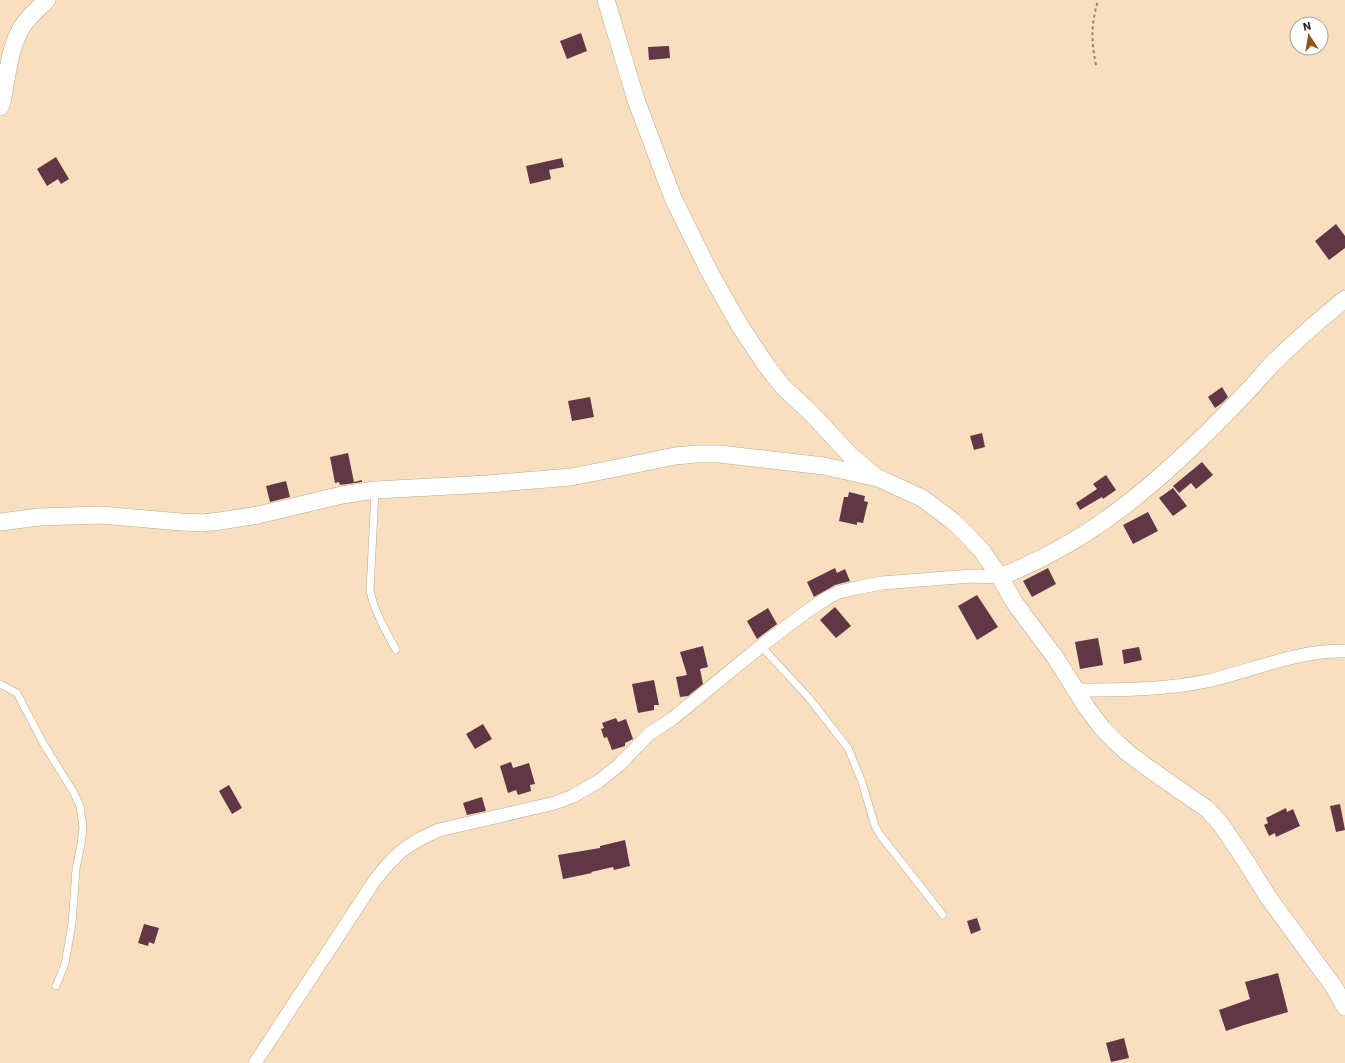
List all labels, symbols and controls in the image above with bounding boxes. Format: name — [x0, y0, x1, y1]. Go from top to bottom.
north arrow — [1289, 16, 1329, 56]
text: N — [1302, 19, 1312, 34]

